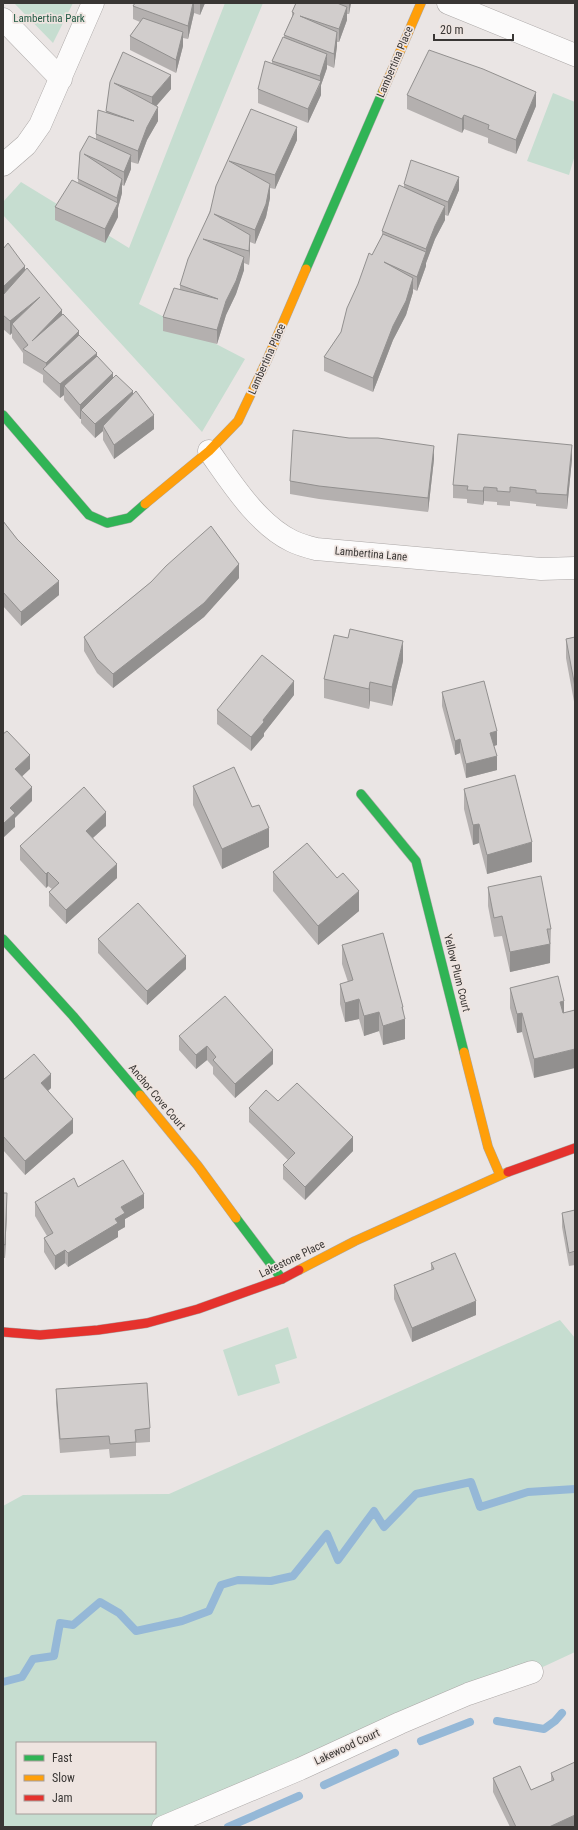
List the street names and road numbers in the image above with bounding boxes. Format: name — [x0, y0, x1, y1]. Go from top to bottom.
street label: Lambertina Place — [374, 24, 416, 100]
street label: Lambertina Place — [246, 322, 288, 396]
street label: Lambertina Lane — [334, 544, 408, 564]
street label: Yellow Plum Court — [441, 933, 473, 1013]
street label: Anchor Cove Court — [126, 1062, 188, 1132]
street label: Lakestone Place — [257, 1238, 327, 1280]
street label: Lakewood Court — [312, 1726, 382, 1768]

